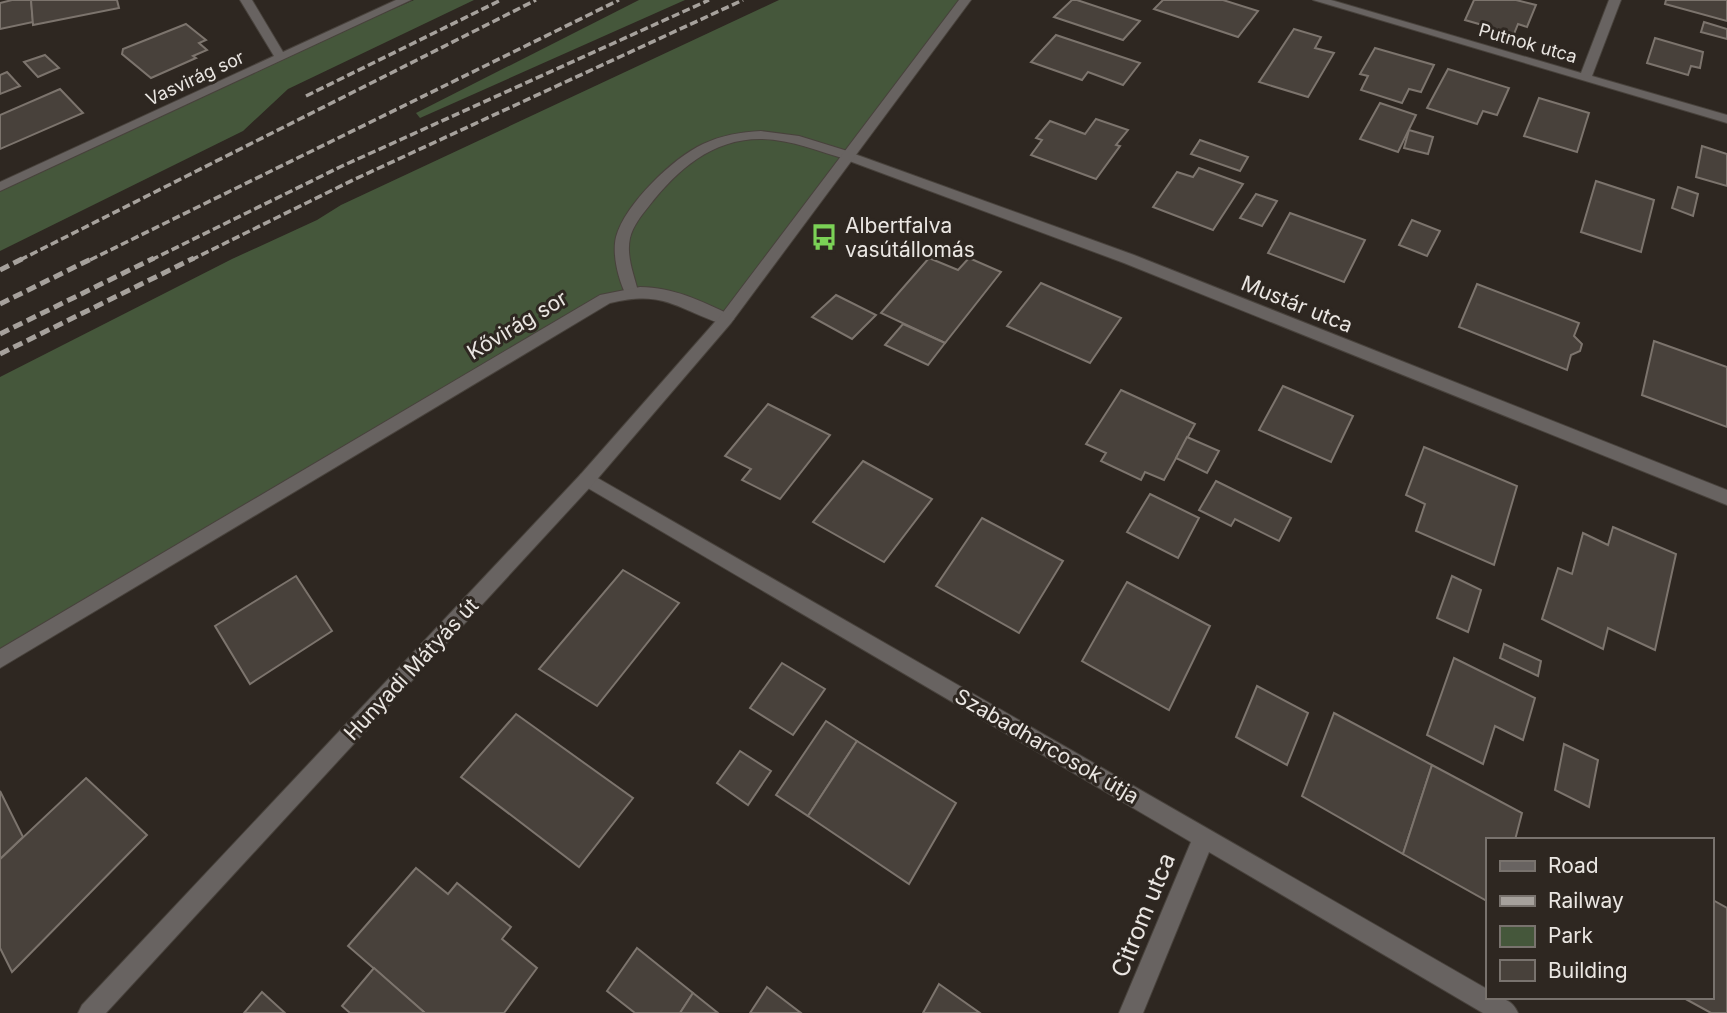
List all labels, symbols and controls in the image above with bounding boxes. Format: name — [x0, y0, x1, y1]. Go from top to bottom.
street label: Putnok utca — [1476, 19, 1580, 67]
street label: Vasvirág sor — [143, 46, 248, 110]
place label: Albertfalva vasútállomás — [845, 213, 975, 262]
bus stop icon: Albertfalva vasútállomás — [809, 222, 839, 252]
street label: Mustár utca — [1238, 270, 1356, 338]
street label: Kővirág sor — [462, 285, 572, 365]
street label: Hunyadi Mátyás út — [339, 593, 483, 745]
street label: Szabadharcosok útja — [951, 683, 1143, 809]
legend — [1486, 838, 1713, 999]
street label: Citrom utca — [1105, 849, 1181, 981]
text: Road — [1548, 853, 1599, 878]
text: Railway — [1548, 888, 1624, 913]
text: Park — [1548, 923, 1593, 948]
text: Building — [1548, 958, 1628, 983]

